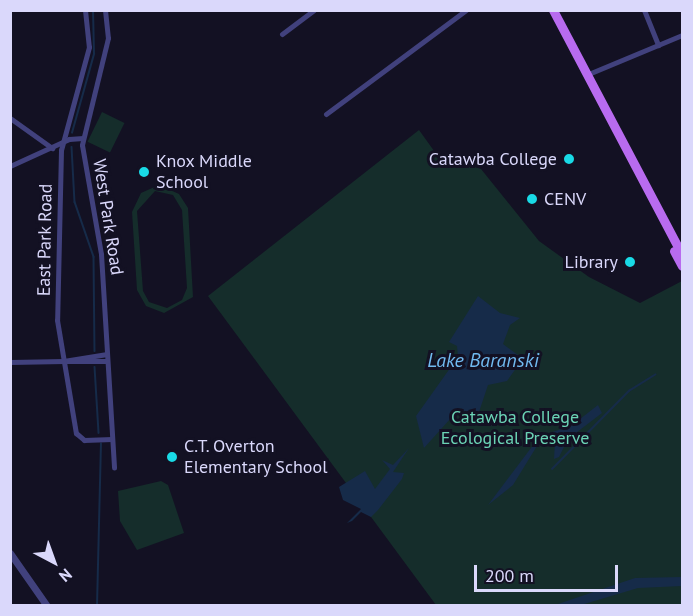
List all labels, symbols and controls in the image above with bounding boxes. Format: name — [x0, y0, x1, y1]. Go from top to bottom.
place label: Catawba College — [429, 148, 557, 170]
place label: Knox Middle School — [156, 151, 252, 194]
marker: Catawba College — [562, 152, 576, 166]
street label: West Park Road — [88, 157, 128, 277]
marker: Knox Middle School — [137, 165, 151, 179]
street label: East Park Road — [33, 183, 57, 297]
place label: CENV — [544, 188, 586, 210]
marker: CENV — [525, 192, 539, 206]
place label: Library — [565, 251, 618, 273]
marker: Library — [623, 255, 637, 269]
water label: Lake Baranski — [427, 348, 539, 372]
park label: Catawba College Ecological Preserve — [441, 407, 589, 450]
place label: C.T. Overton Elementary School — [184, 436, 328, 478]
marker: C.T. Overton Elementary School — [165, 450, 179, 464]
north arrow — [24, 532, 84, 592]
scale bar — [477, 553, 621, 591]
text: 200 m — [485, 564, 534, 587]
text: N — [55, 565, 76, 587]

